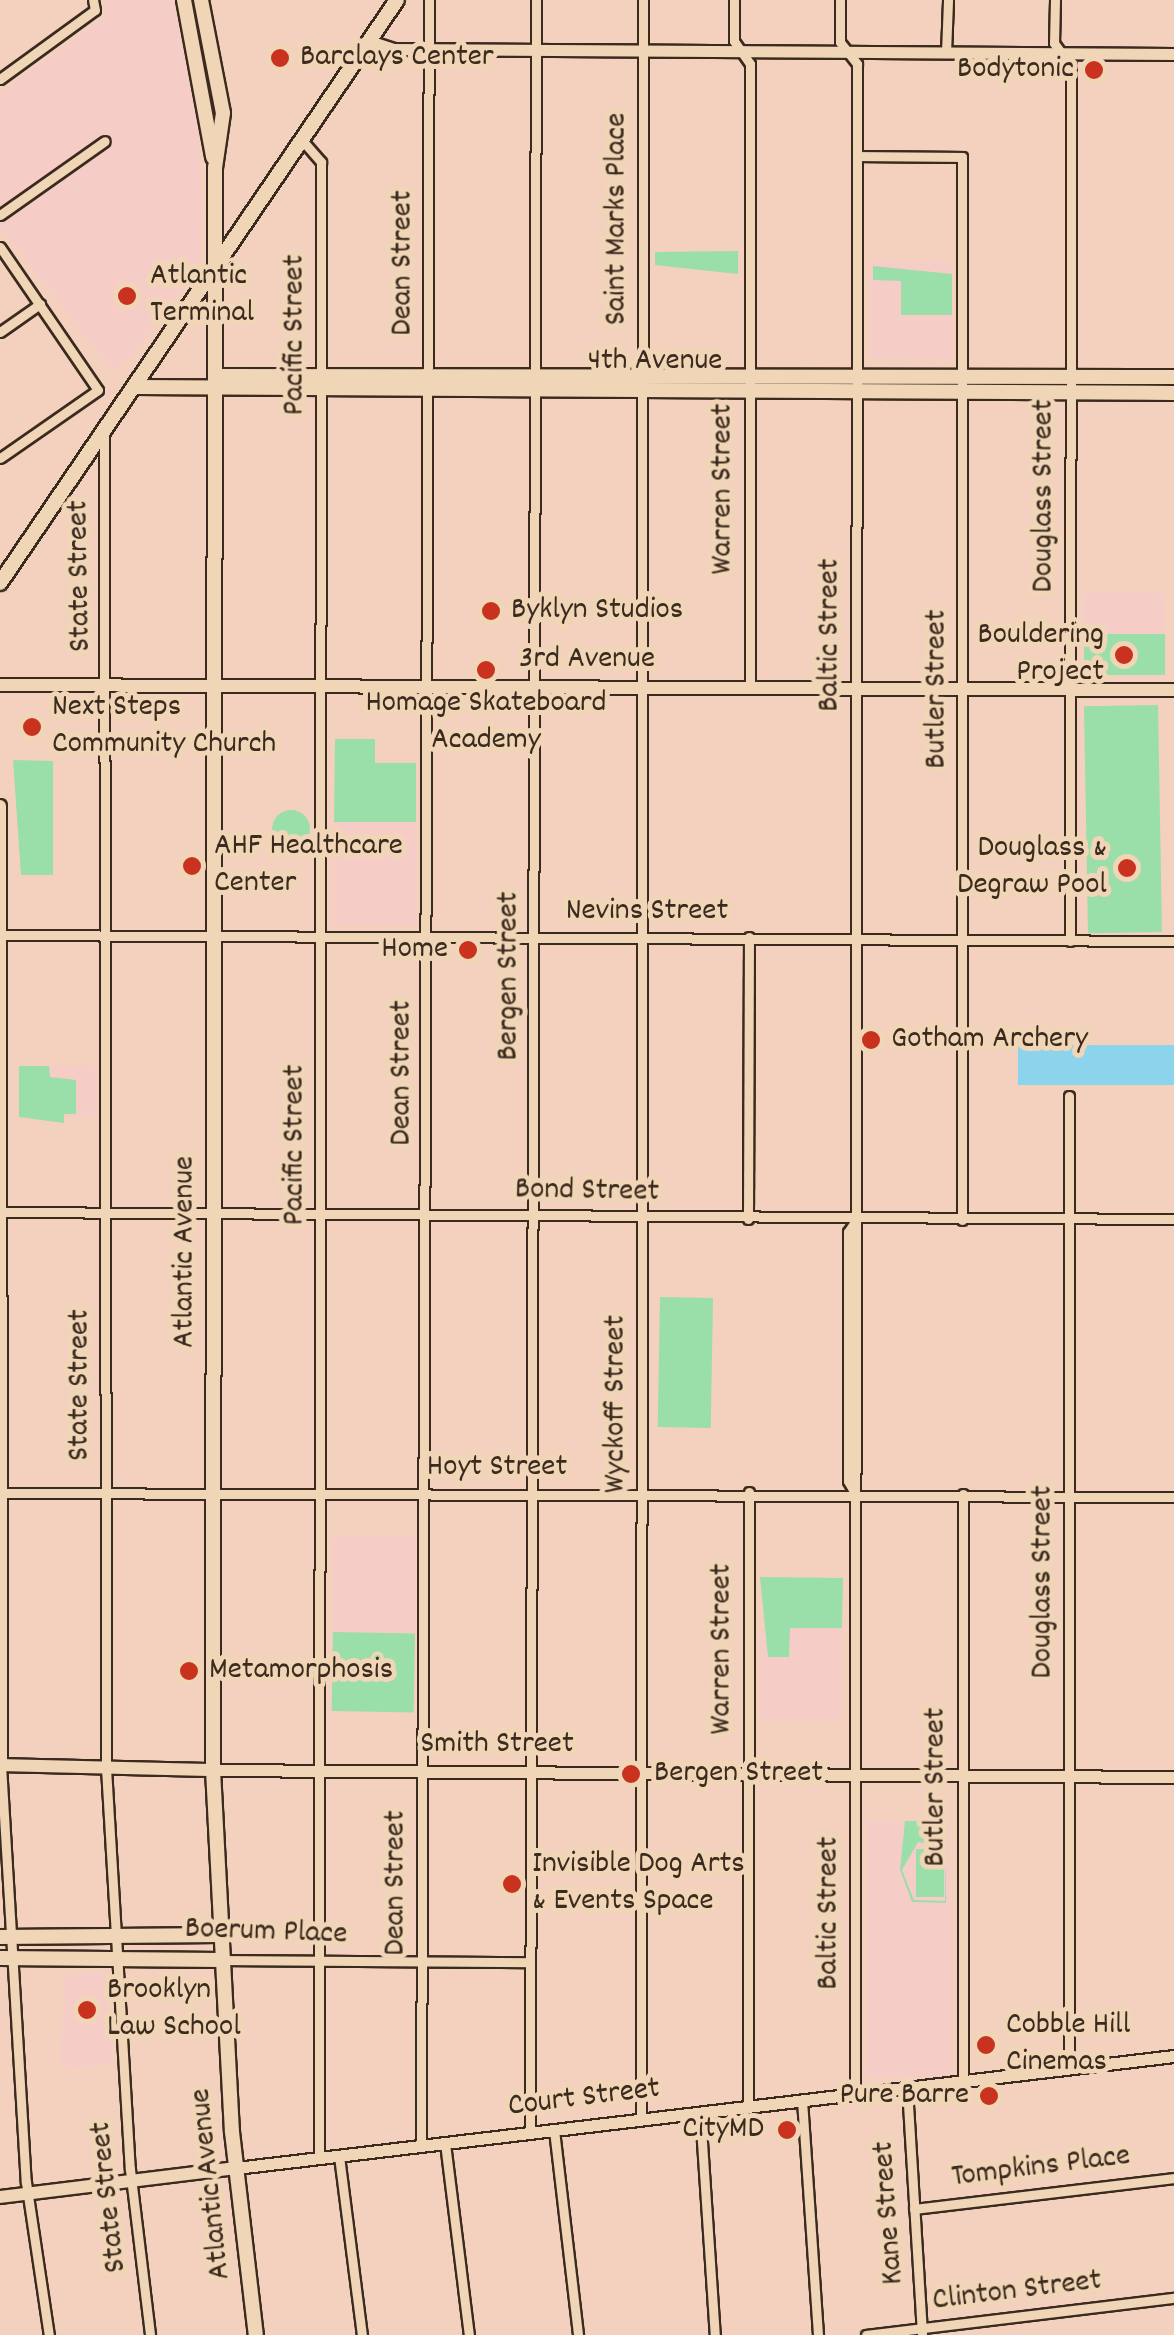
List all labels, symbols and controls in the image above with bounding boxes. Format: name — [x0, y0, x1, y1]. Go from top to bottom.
place label: Barclays Center — [300, 39, 494, 77]
marker: Barclays Center — [269, 47, 291, 69]
place label: Bodytonic — [957, 51, 1074, 89]
marker: Bodytonic — [1083, 59, 1105, 81]
street label: Saint Marks Place — [599, 113, 637, 325]
street label: Dean Street — [385, 190, 423, 336]
street label: Pacific Street — [277, 255, 315, 415]
place label: Atlantic Terminal — [150, 259, 254, 334]
marker: Atlantic Terminal — [114, 283, 140, 309]
street label: 4th Avenue — [588, 343, 722, 381]
street label: Douglass Street — [1026, 399, 1064, 593]
street label: Warren Street — [705, 403, 743, 575]
street label: State Street — [60, 500, 102, 652]
street label: Baltic Street — [812, 558, 850, 712]
place label: Byklyn Studios — [511, 592, 683, 630]
marker: Byklyn Studios — [480, 600, 502, 622]
street label: Butler Street — [919, 609, 957, 769]
place label: Bouldering Project — [978, 618, 1104, 693]
street label: 3rd Avenue — [519, 641, 655, 679]
marker: Bouldering Project — [1113, 644, 1135, 666]
marker: Homage Skateboard Academy — [475, 659, 497, 681]
place label: Homage Skateboard Academy — [365, 686, 607, 761]
place label: Next Steps Community Church — [52, 690, 276, 765]
marker: Next Steps Community Church — [21, 716, 43, 738]
place label: AHF Healthcare Center — [214, 829, 403, 904]
place label: Douglass & Degraw Pool — [957, 831, 1107, 906]
marker: AHF Healthcare Center — [179, 853, 205, 879]
marker: Douglass & Degraw Pool — [1116, 857, 1138, 879]
street label: Bergen Street — [491, 891, 529, 1061]
street label: Nevins Street — [566, 893, 728, 931]
place label: Home — [381, 931, 448, 969]
marker: Home — [457, 939, 479, 961]
street label: Dean Street — [384, 1000, 422, 1146]
place label: Gotham Archery — [891, 1021, 1088, 1059]
marker: Gotham Archery — [860, 1029, 882, 1051]
street label: Pacific Street — [277, 1065, 315, 1225]
street label: Atlantic Avenue — [167, 1156, 205, 1348]
street label: Bond Street — [515, 1172, 659, 1212]
street label: State Street — [62, 1309, 100, 1461]
street label: Wyckoff Street — [598, 1315, 636, 1493]
street label: Hoyt Street — [427, 1449, 567, 1487]
street label: Douglass Street — [1025, 1485, 1063, 1679]
street label: Warren Street — [704, 1563, 742, 1735]
place label: Metamorphosis — [209, 1652, 393, 1690]
marker: Metamorphosis — [178, 1660, 200, 1682]
street label: Butler Street — [918, 1707, 956, 1867]
street label: Smith Street — [420, 1726, 574, 1764]
place label: Bergen Street — [654, 1755, 823, 1793]
marker: Bergen Street — [618, 1761, 644, 1787]
street label: Dean Street — [378, 1810, 416, 1956]
street label: Baltic Street — [811, 1836, 849, 1990]
place label: Invisible Dog Arts & Events Space — [532, 1847, 745, 1922]
marker: Invisible Dog Arts & Events Space — [501, 1873, 523, 1895]
street label: Boerum Place — [184, 1911, 348, 1955]
place label: Brooklyn Law School — [107, 1973, 241, 2048]
marker: Brooklyn Law School — [76, 1999, 98, 2021]
place label: Cobble Hill Cinemas — [1006, 2008, 1130, 2083]
marker: Cobble Hill Cinemas — [975, 2034, 997, 2056]
street label: Court Street — [506, 2071, 662, 2127]
place label: Pure Barre — [839, 2077, 969, 2115]
marker: Pure Barre — [978, 2085, 1000, 2107]
street label: Atlantic Avenue — [183, 2086, 241, 2282]
place label: CityMD — [682, 2111, 764, 2149]
marker: CityMD — [774, 2117, 800, 2143]
street label: State Street — [83, 2119, 137, 2275]
street label: Tompkins Place — [950, 2138, 1132, 2198]
street label: Kane Street — [866, 2140, 914, 2286]
street label: Clinton Street — [930, 2263, 1104, 2321]

